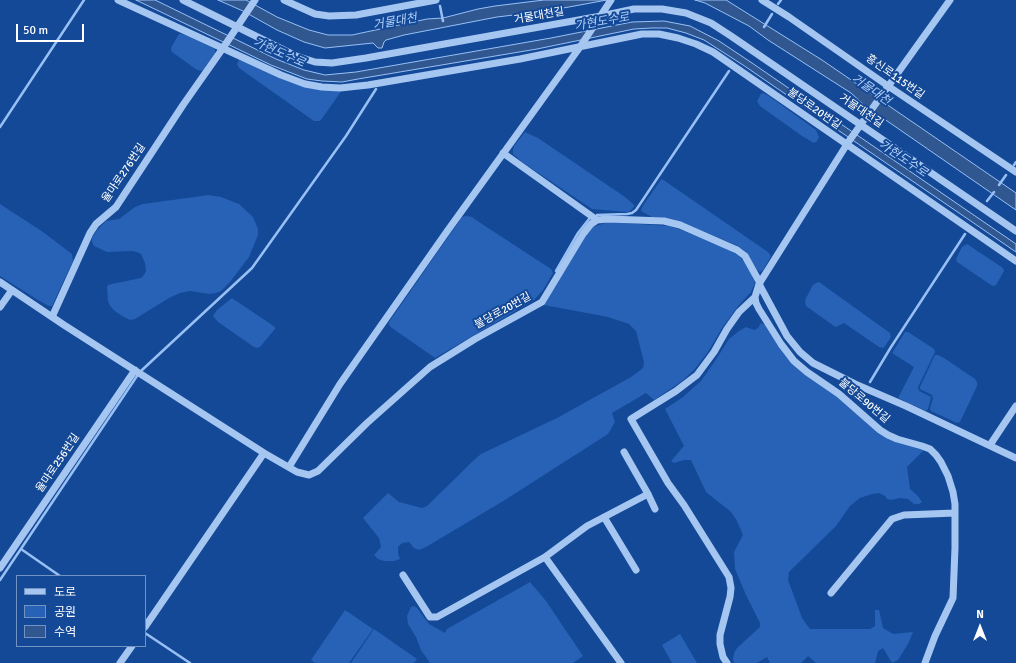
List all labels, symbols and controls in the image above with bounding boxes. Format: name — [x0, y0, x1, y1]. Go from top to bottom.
street label: 거물대천길 — [513, 5, 565, 27]
water label: 가현도수로 — [574, 10, 630, 34]
water label: 거물대천 — [372, 11, 418, 33]
scale bar — [18, 16, 86, 42]
text: 50 m — [23, 23, 48, 38]
water label: 가현도수로 — [251, 35, 307, 71]
street label: 흥신로115번길 — [863, 52, 927, 102]
water label: 거물대천 — [849, 71, 893, 109]
street label: 불당로20번길 — [785, 86, 843, 132]
street label: 거물대천길 — [836, 91, 886, 131]
water label: 가현도수로 — [876, 138, 930, 180]
street label: 율마로276번길 — [99, 141, 149, 205]
street label: 불당로20번길 — [472, 290, 534, 332]
street label: 불당로90번길 — [836, 376, 892, 426]
street label: 율마로256번길 — [33, 431, 83, 495]
legend — [16, 575, 146, 647]
text: 도로 — [54, 585, 76, 600]
text: 공원 — [54, 605, 76, 620]
north arrow — [960, 607, 1000, 647]
text: N — [976, 608, 984, 621]
text: 수역 — [54, 625, 76, 640]

